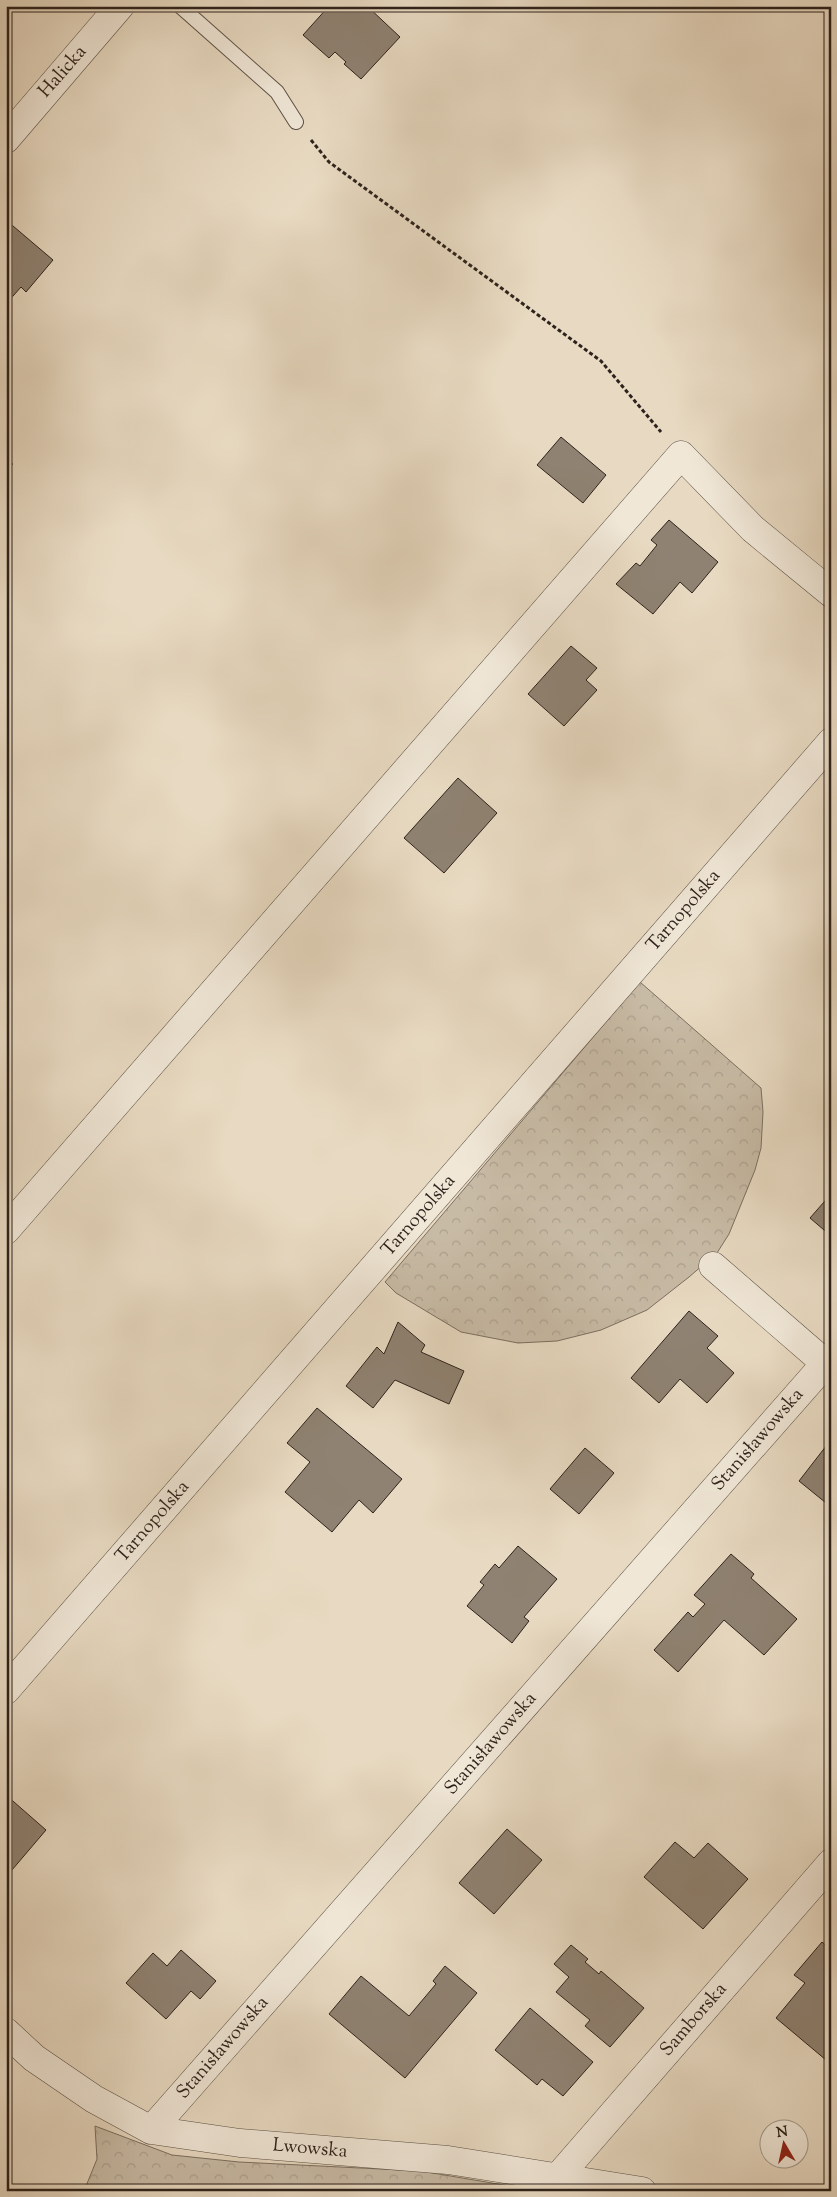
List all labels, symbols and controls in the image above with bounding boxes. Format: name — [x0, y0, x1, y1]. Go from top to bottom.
street label: Halicka — [32, 40, 94, 104]
street label: Tarnopolska — [641, 864, 728, 958]
street label: Tarnopolska — [376, 1169, 463, 1263]
street label: Stanisławowska — [706, 1382, 811, 1497]
street label: Tarnopolska — [110, 1475, 197, 1569]
street label: Stanisławowska — [439, 1686, 544, 1801]
street label: Samborska — [654, 1977, 734, 2063]
street label: Stanisławowska — [171, 1990, 276, 2105]
north arrow — [760, 2120, 810, 2170]
text: N — [775, 2122, 789, 2144]
street label: Lwowska — [271, 2132, 349, 2166]

